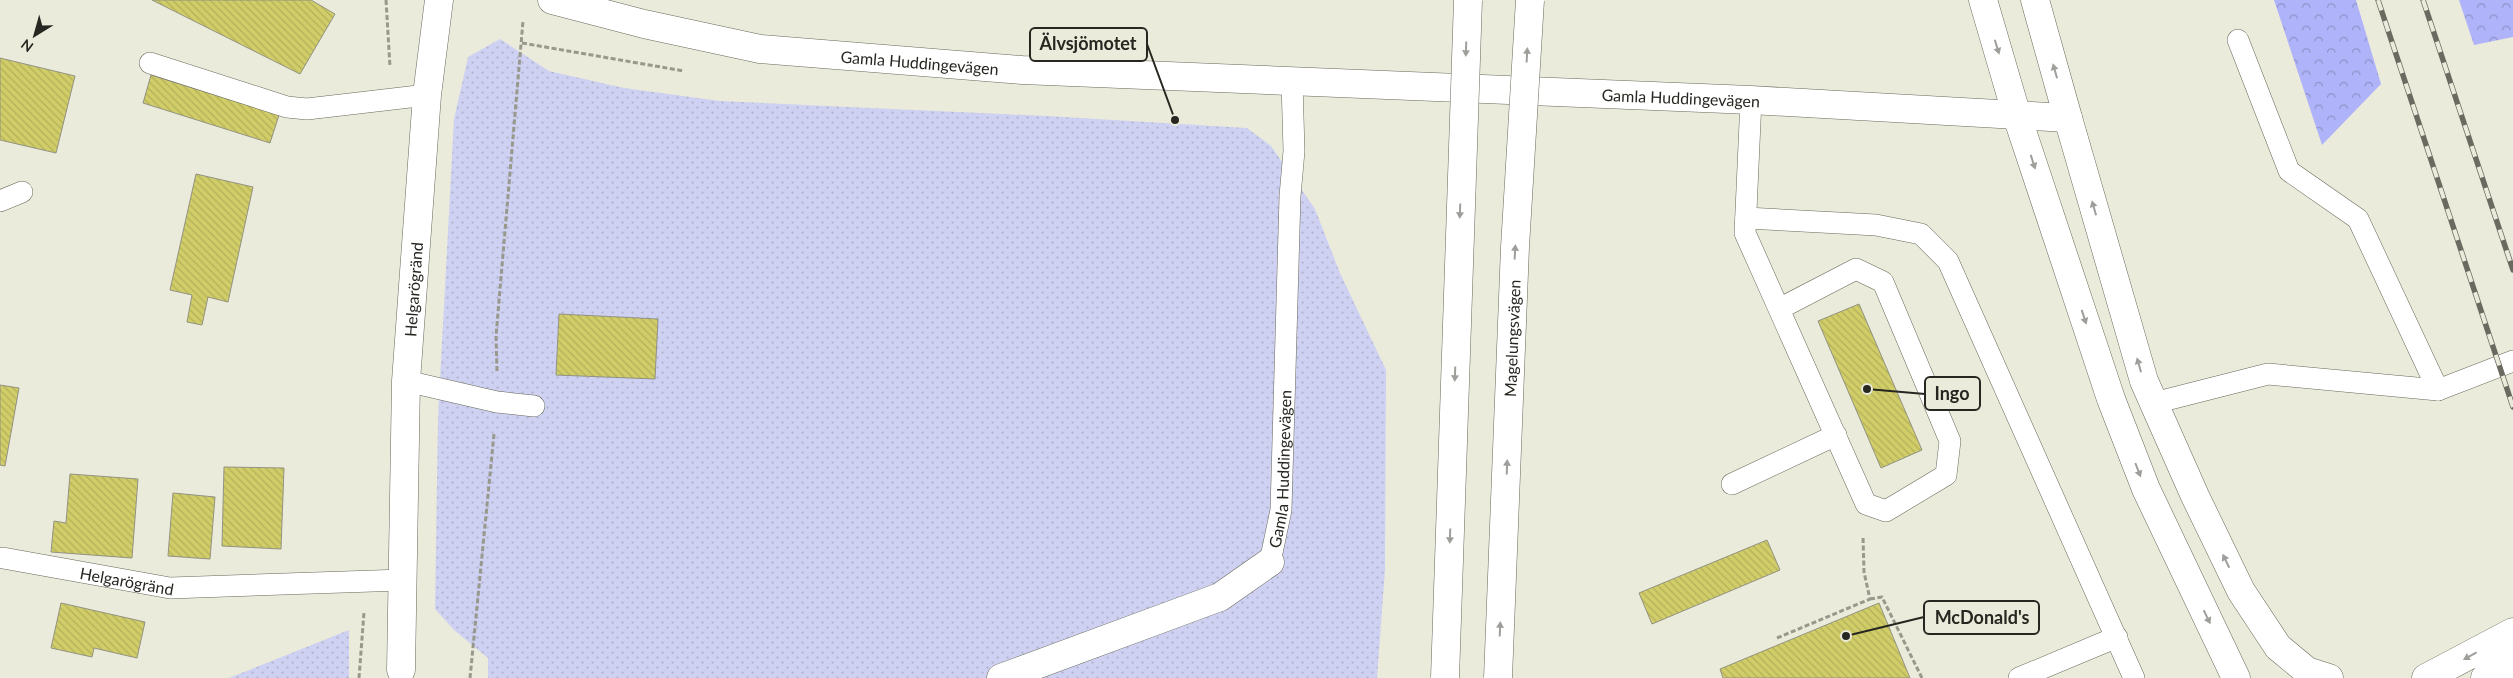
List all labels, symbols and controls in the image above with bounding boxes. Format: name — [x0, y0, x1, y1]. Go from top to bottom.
north arrow — [10, 10, 60, 60]
callout: Älvsjömotet — [1030, 28, 1147, 61]
text: Älvsjömotet — [1038, 32, 1137, 54]
text: N — [17, 36, 36, 56]
one-way arrow — [1993, 39, 2001, 54]
one-way arrow — [1462, 41, 1470, 57]
street label: Gamla Huddingevägen — [840, 46, 999, 78]
one-way arrow — [1523, 47, 1531, 63]
one-way arrow — [2051, 63, 2059, 78]
street label: Gamla Huddingevägen — [1601, 84, 1761, 110]
one-way arrow — [2029, 155, 2037, 170]
one-way arrow — [2090, 201, 2098, 216]
one-way arrow — [1456, 203, 1464, 219]
street label: Helgarögränd — [400, 241, 426, 337]
one-way arrow — [1512, 244, 1520, 260]
street label: Magelungsvägen — [1500, 279, 1523, 397]
one-way arrow — [2080, 309, 2088, 324]
one-way arrow — [2135, 357, 2143, 372]
one-way arrow — [1450, 366, 1458, 382]
callout: Ingo — [1925, 377, 1980, 410]
text: Ingo — [1934, 382, 1970, 404]
street label: Gamla Huddingevägen — [1264, 390, 1294, 550]
one-way arrow — [1503, 459, 1511, 475]
one-way arrow — [2135, 462, 2142, 477]
one-way arrow — [1445, 528, 1453, 544]
one-way arrow — [2222, 554, 2230, 568]
street label: Helgarögränd — [79, 563, 175, 598]
callout: McDonald's — [1924, 601, 2039, 634]
text: McDonald's — [1935, 606, 2029, 628]
one-way arrow — [2203, 610, 2211, 624]
one-way arrow — [1496, 621, 1504, 637]
one-way arrow — [2464, 651, 2477, 660]

